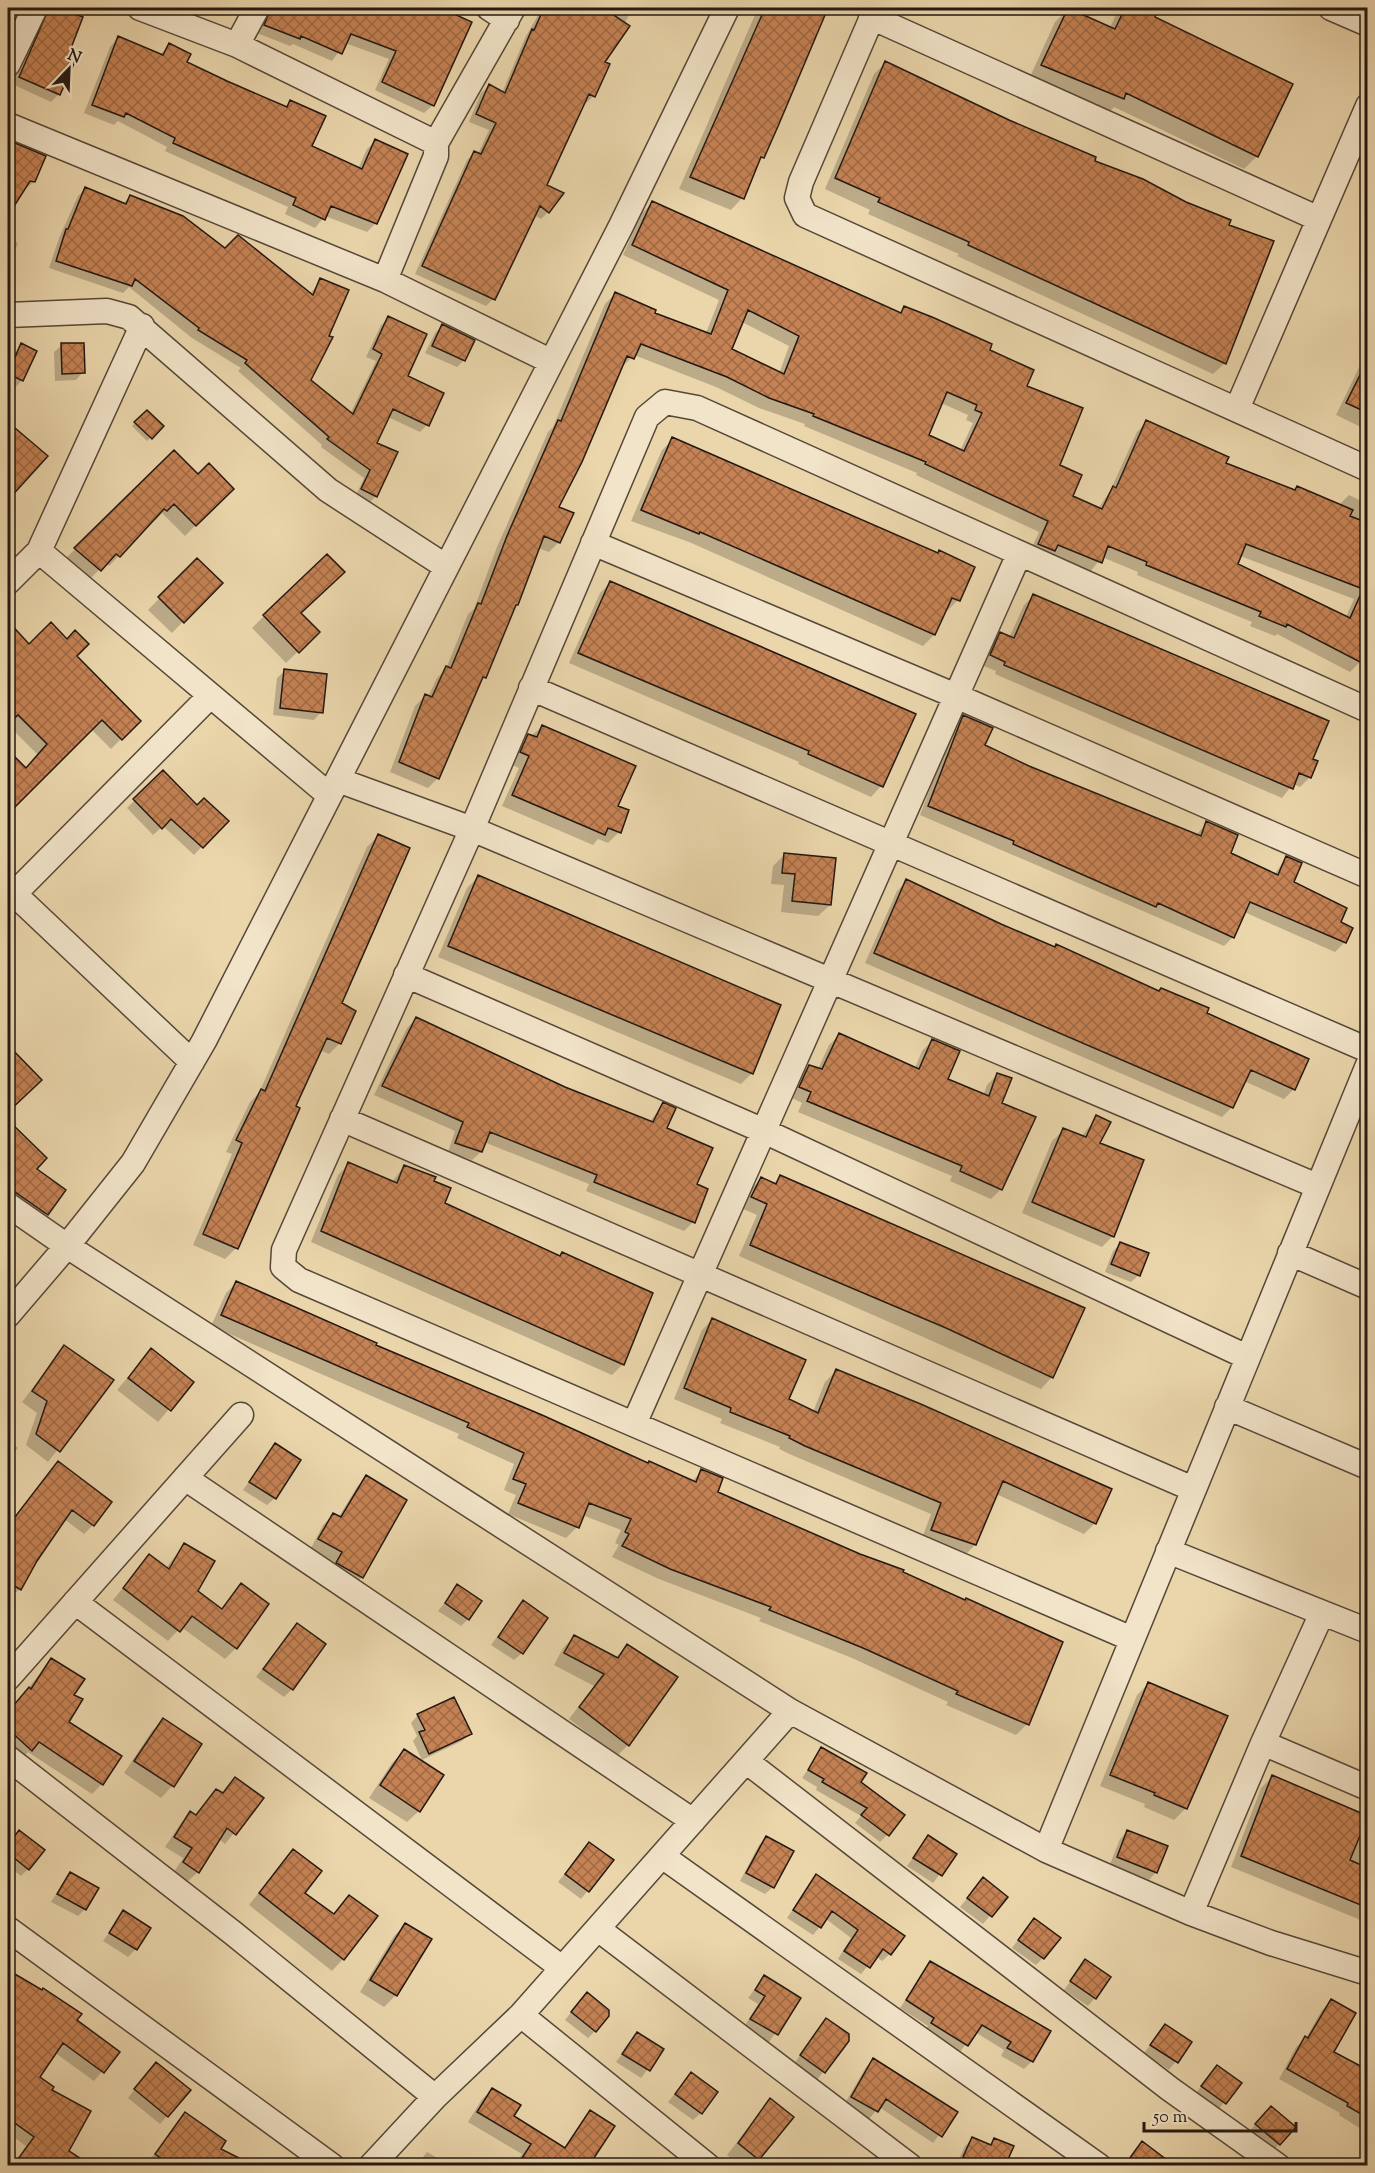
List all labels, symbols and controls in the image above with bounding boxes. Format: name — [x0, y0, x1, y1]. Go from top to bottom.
north arrow — [39, 39, 99, 99]
text: N — [64, 44, 84, 71]
scale bar — [1144, 2095, 1296, 2133]
text: 50 m — [1152, 2105, 1188, 2131]

